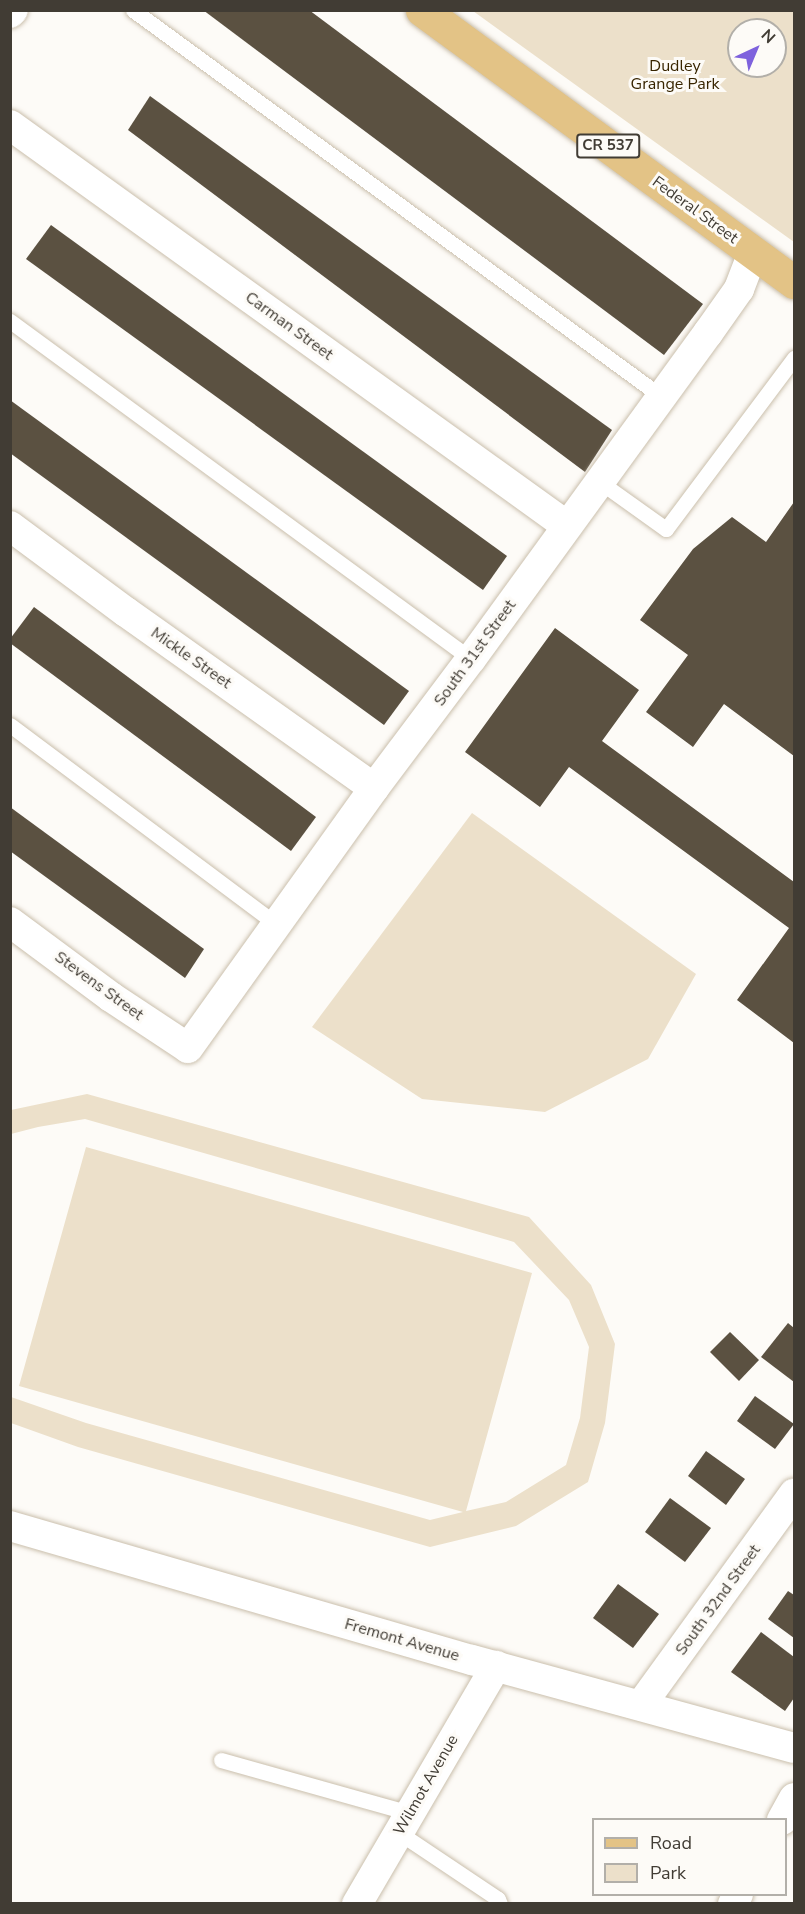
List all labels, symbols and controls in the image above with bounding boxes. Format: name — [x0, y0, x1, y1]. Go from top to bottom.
north arrow — [727, 18, 787, 78]
text: N — [756, 24, 780, 49]
park label: Dudley Grange Park — [631, 56, 719, 94]
road number: CR 537 — [575, 134, 641, 158]
street label: Federal Street — [648, 172, 742, 248]
street label: Carman Street — [241, 288, 337, 364]
street label: South 31st Street — [430, 596, 520, 710]
street label: Mickle Street — [147, 623, 235, 693]
street label: Stevens Street — [51, 947, 147, 1025]
street label: South 32nd Street — [671, 1541, 765, 1659]
street label: Fremont Avenue — [342, 1614, 462, 1666]
street label: Wilmot Avenue — [390, 1731, 462, 1839]
legend — [592, 1818, 787, 1896]
text: Road — [650, 1831, 692, 1855]
text: Park — [650, 1861, 686, 1885]

